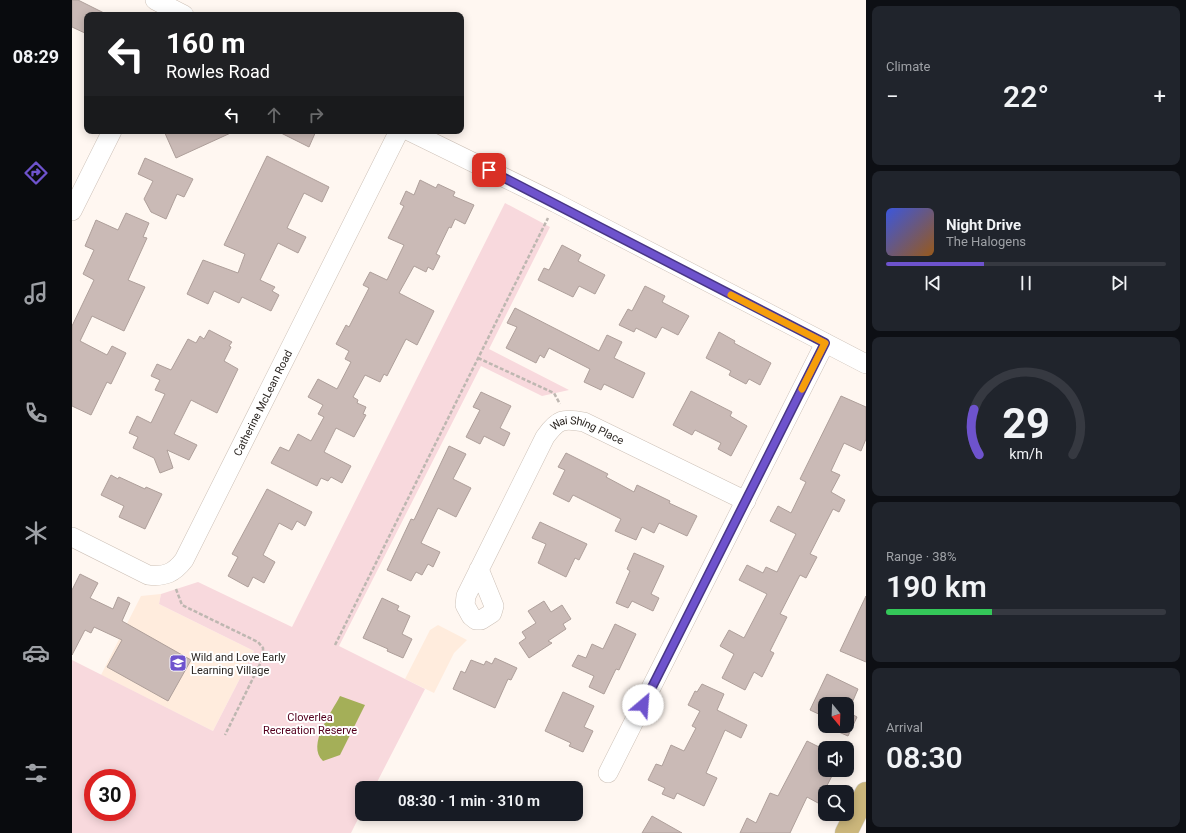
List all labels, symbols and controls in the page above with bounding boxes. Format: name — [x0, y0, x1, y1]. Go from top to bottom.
text: 160 m — [166, 27, 245, 60]
icon: left — [100, 28, 152, 80]
text: 08:29 — [13, 46, 59, 67]
text: Climate — [886, 59, 930, 74]
text: Rowles Road — [166, 61, 270, 82]
text: 22° — [1003, 79, 1049, 114]
text: − — [886, 84, 899, 109]
text: + — [1154, 84, 1166, 109]
icon: left — [221, 104, 243, 126]
icon: ahead — [263, 104, 285, 126]
icon: right — [305, 104, 327, 126]
pin — [472, 153, 506, 187]
icon: directions — [22, 159, 50, 187]
icon: arrive — [478, 159, 500, 181]
text: Night Drive — [946, 216, 1021, 234]
text: The Halogens — [946, 234, 1026, 249]
icon: previous — [922, 272, 944, 294]
icon: pause — [1015, 272, 1037, 294]
icon: next — [1108, 272, 1130, 294]
icon: music — [22, 279, 50, 307]
street label: Catherine McLean Road — [231, 348, 295, 458]
text: 29 — [1002, 398, 1050, 447]
icon: phone — [22, 399, 50, 427]
street label: Wai Shing Place — [548, 414, 626, 447]
text: km/h — [1009, 445, 1043, 461]
icon: climate — [22, 519, 50, 547]
text: Range · 38% — [886, 549, 956, 564]
text: 190 km — [886, 569, 987, 604]
icon: car — [22, 639, 50, 667]
place label: Wild and Love Early Learning Village — [191, 651, 287, 677]
school or university icon: Wild and Love Early Learning Village — [168, 653, 188, 673]
position arrow — [622, 684, 664, 726]
north arrow — [818, 697, 854, 733]
map controls — [818, 697, 854, 821]
park label: Cloverlea Recreation Reserve — [263, 711, 357, 737]
text: Arrival — [886, 720, 923, 735]
text: 08:30 — [886, 740, 963, 775]
button: sound — [818, 741, 854, 777]
icon: filters — [22, 759, 50, 787]
speed limit sign: 30 — [84, 769, 136, 821]
button: search — [818, 785, 854, 821]
text: 08:30 · 1 min · 310 m — [398, 792, 540, 810]

